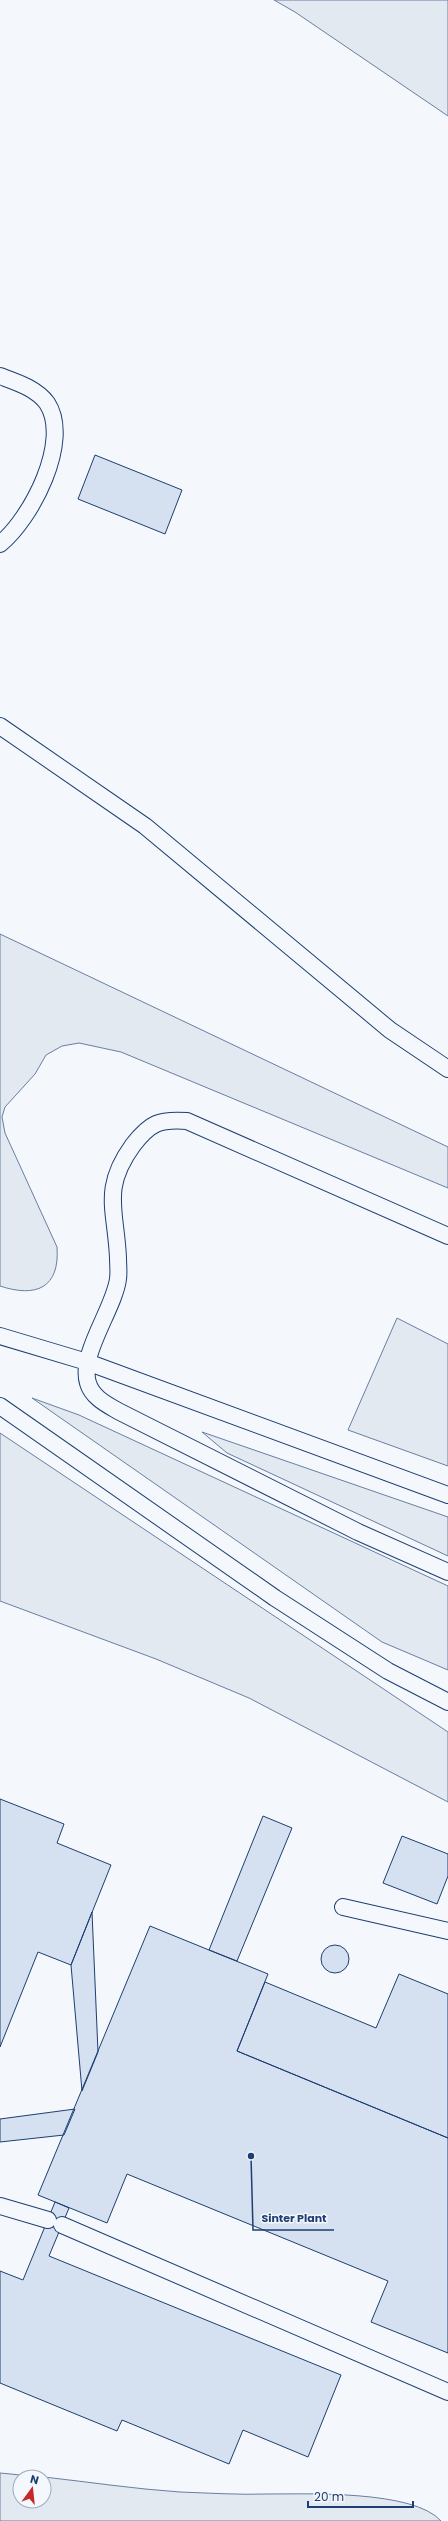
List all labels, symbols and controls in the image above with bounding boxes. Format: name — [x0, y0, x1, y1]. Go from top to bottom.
callout: Sinter Plant — [253, 2207, 334, 2230]
text: Sinter Plant — [261, 2210, 327, 2226]
north arrow — [12, 2469, 52, 2509]
text: N — [29, 2471, 41, 2488]
scale bar — [308, 2483, 413, 2509]
text: 20 m — [314, 2488, 344, 2505]

